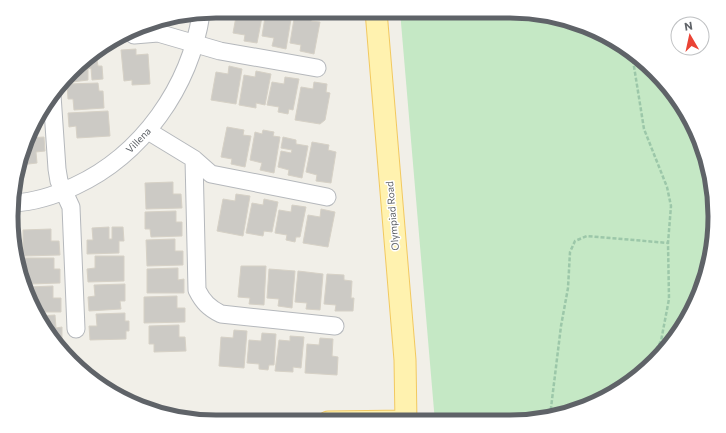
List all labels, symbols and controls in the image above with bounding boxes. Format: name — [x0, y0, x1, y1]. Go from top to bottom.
north arrow — [670, 16, 710, 56]
text: N — [683, 19, 693, 33]
street label: Villena — [123, 125, 153, 155]
street label: Olympiad Road — [383, 181, 401, 251]

